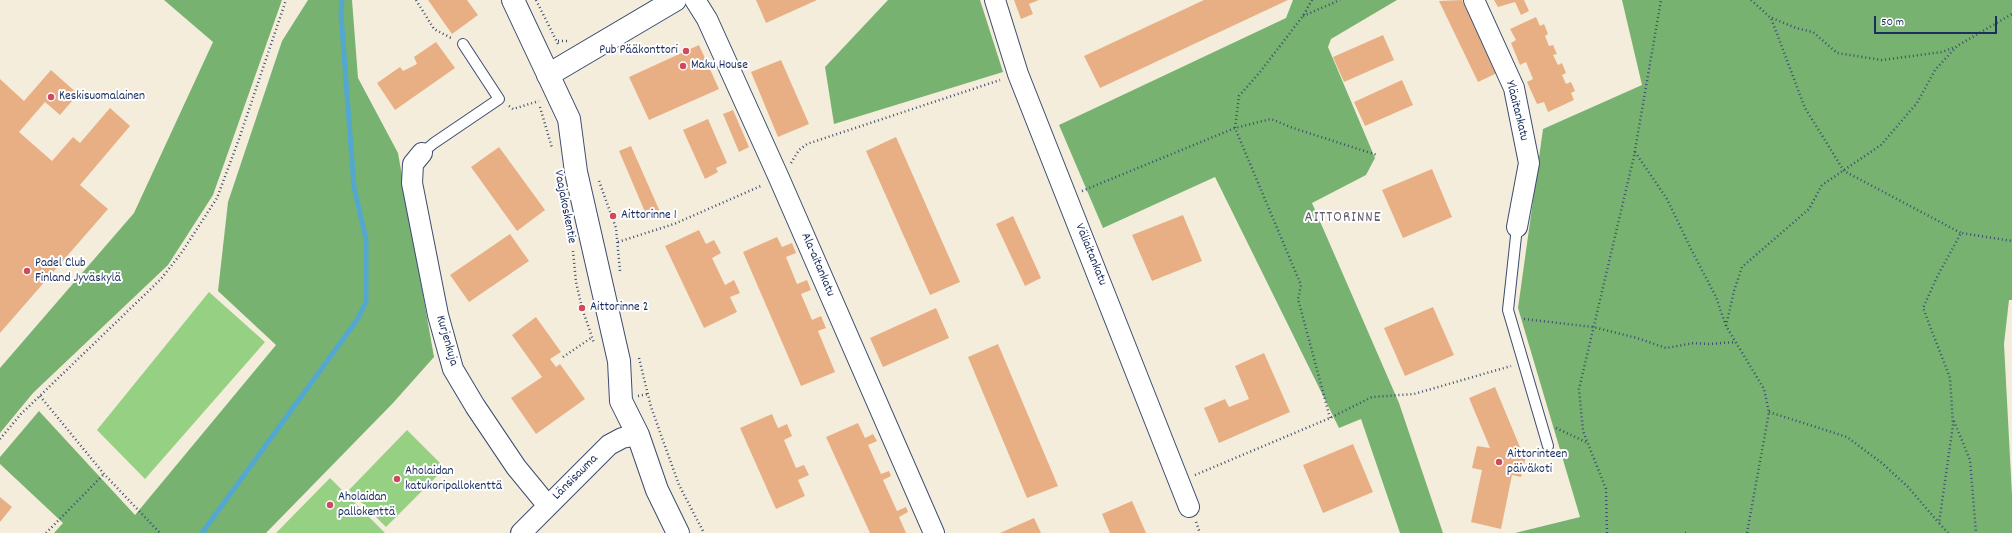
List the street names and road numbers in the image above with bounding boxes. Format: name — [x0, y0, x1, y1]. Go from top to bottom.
street label: Yläaitankatu — [1501, 79, 1531, 143]
street label: Vaajakoskentie — [549, 169, 579, 245]
street label: Väliaitankatu — [1071, 222, 1109, 288]
street label: Ala-aitankatu — [797, 231, 837, 299]
street label: Kurjenkuja — [431, 314, 461, 368]
street label: Länsisauma — [550, 452, 602, 504]

